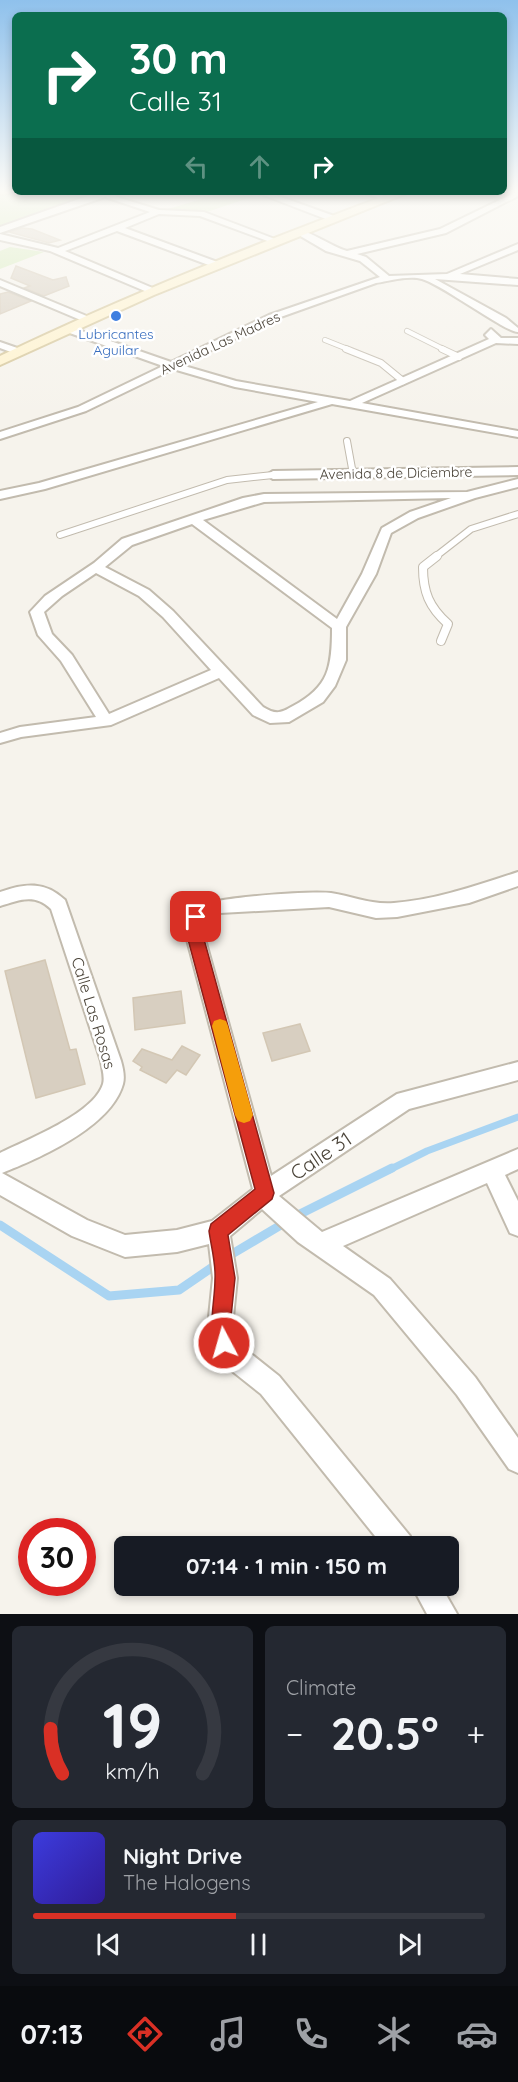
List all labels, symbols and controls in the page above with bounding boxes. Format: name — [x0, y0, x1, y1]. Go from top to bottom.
text: 30 m — [129, 32, 228, 85]
icon: right — [30, 36, 108, 114]
text: Calle 31 — [129, 84, 222, 118]
icon: left — [180, 150, 213, 183]
icon: ahead — [243, 150, 276, 183]
icon: right — [306, 150, 339, 183]
street label: Avenida Las Madres — [157, 307, 283, 379]
marker: Lubricantes Aguilar — [109, 309, 123, 323]
place label: Lubricantes Aguilar — [78, 325, 154, 359]
street label: Avenida 8 de Diciembre — [319, 463, 473, 483]
pin — [170, 891, 221, 942]
icon: arrive — [179, 900, 212, 933]
street label: Calle Las Rosas — [67, 955, 121, 1071]
street label: Calle 31 — [285, 1126, 356, 1185]
position arrow — [192, 1311, 256, 1375]
speed limit sign: 30 — [18, 1518, 96, 1596]
text: 07:14 · 1 min · 150 m — [186, 1552, 387, 1580]
text: Climate — [286, 1675, 356, 1700]
text: 19 — [103, 1686, 162, 1764]
text: 20.5° — [331, 1705, 439, 1761]
text: − — [286, 1713, 303, 1754]
text: + — [466, 1713, 485, 1754]
text: km/h — [105, 1758, 160, 1784]
text: Night Drive — [123, 1842, 242, 1870]
text: The Halogens — [123, 1870, 251, 1895]
icon: previous — [92, 1928, 125, 1961]
icon: pause — [242, 1928, 275, 1961]
icon: next — [393, 1928, 426, 1961]
icon: directions — [124, 2013, 166, 2055]
icon: music — [207, 2013, 249, 2055]
icon: phone — [290, 2013, 332, 2055]
icon: climate — [373, 2013, 415, 2055]
icon: car — [456, 2013, 498, 2055]
text: 07:13 — [20, 2017, 83, 2051]

